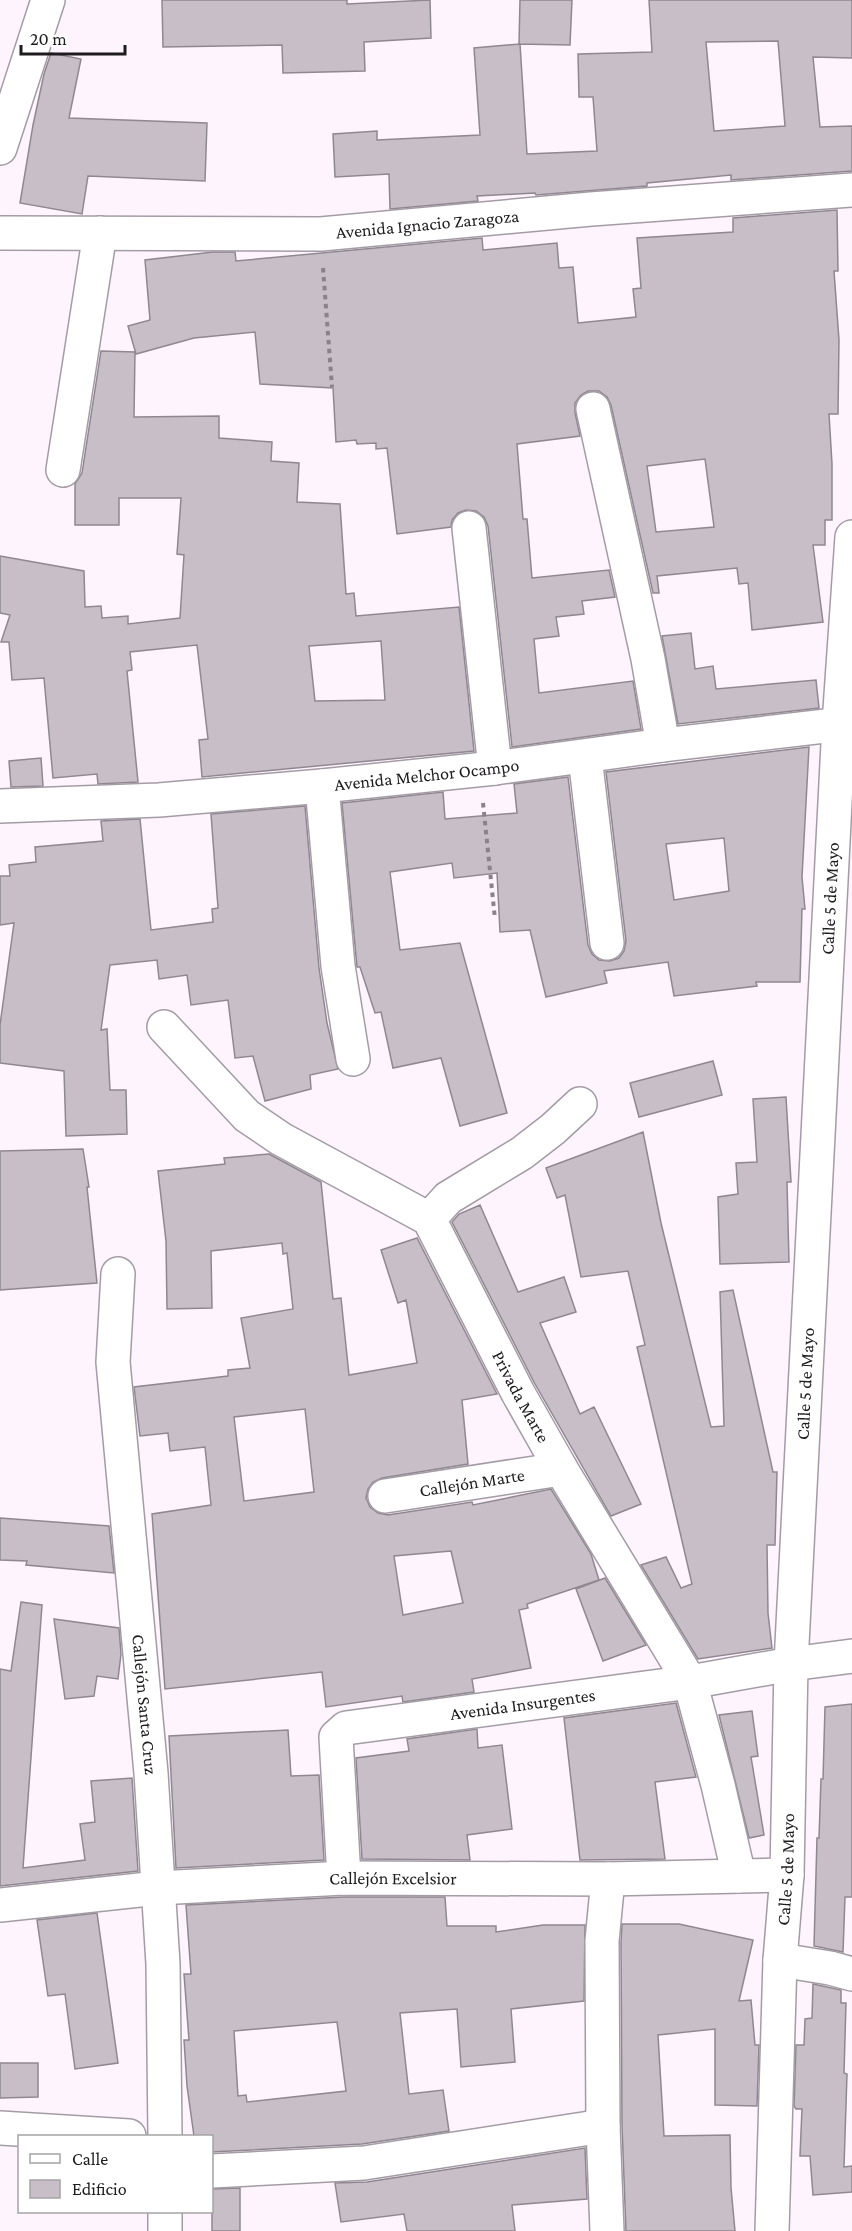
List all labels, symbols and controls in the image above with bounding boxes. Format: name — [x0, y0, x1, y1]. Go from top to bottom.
scale bar — [21, 18, 124, 56]
text: 20 m — [30, 29, 67, 49]
street label: Avenida Ignacio Zaragoza — [335, 206, 520, 243]
street label: Avenida Melchor Ocampo — [333, 755, 520, 795]
street label: Calle 5 de Mayo — [817, 842, 843, 955]
street label: Calle 5 de Mayo — [792, 1327, 818, 1441]
street label: Privada Marte — [488, 1347, 554, 1446]
street label: Callejón Marte — [418, 1465, 526, 1501]
street label: Callejón Santa Cruz — [128, 1633, 161, 1776]
street label: Avenida Insurgentes — [449, 1685, 597, 1724]
street label: Calle 5 de Mayo — [773, 1813, 798, 1926]
street label: Callejón Excelsior — [329, 1868, 457, 1889]
legend — [18, 2135, 213, 2213]
text: Calle — [72, 2149, 108, 2169]
text: Edificio — [72, 2179, 127, 2199]

